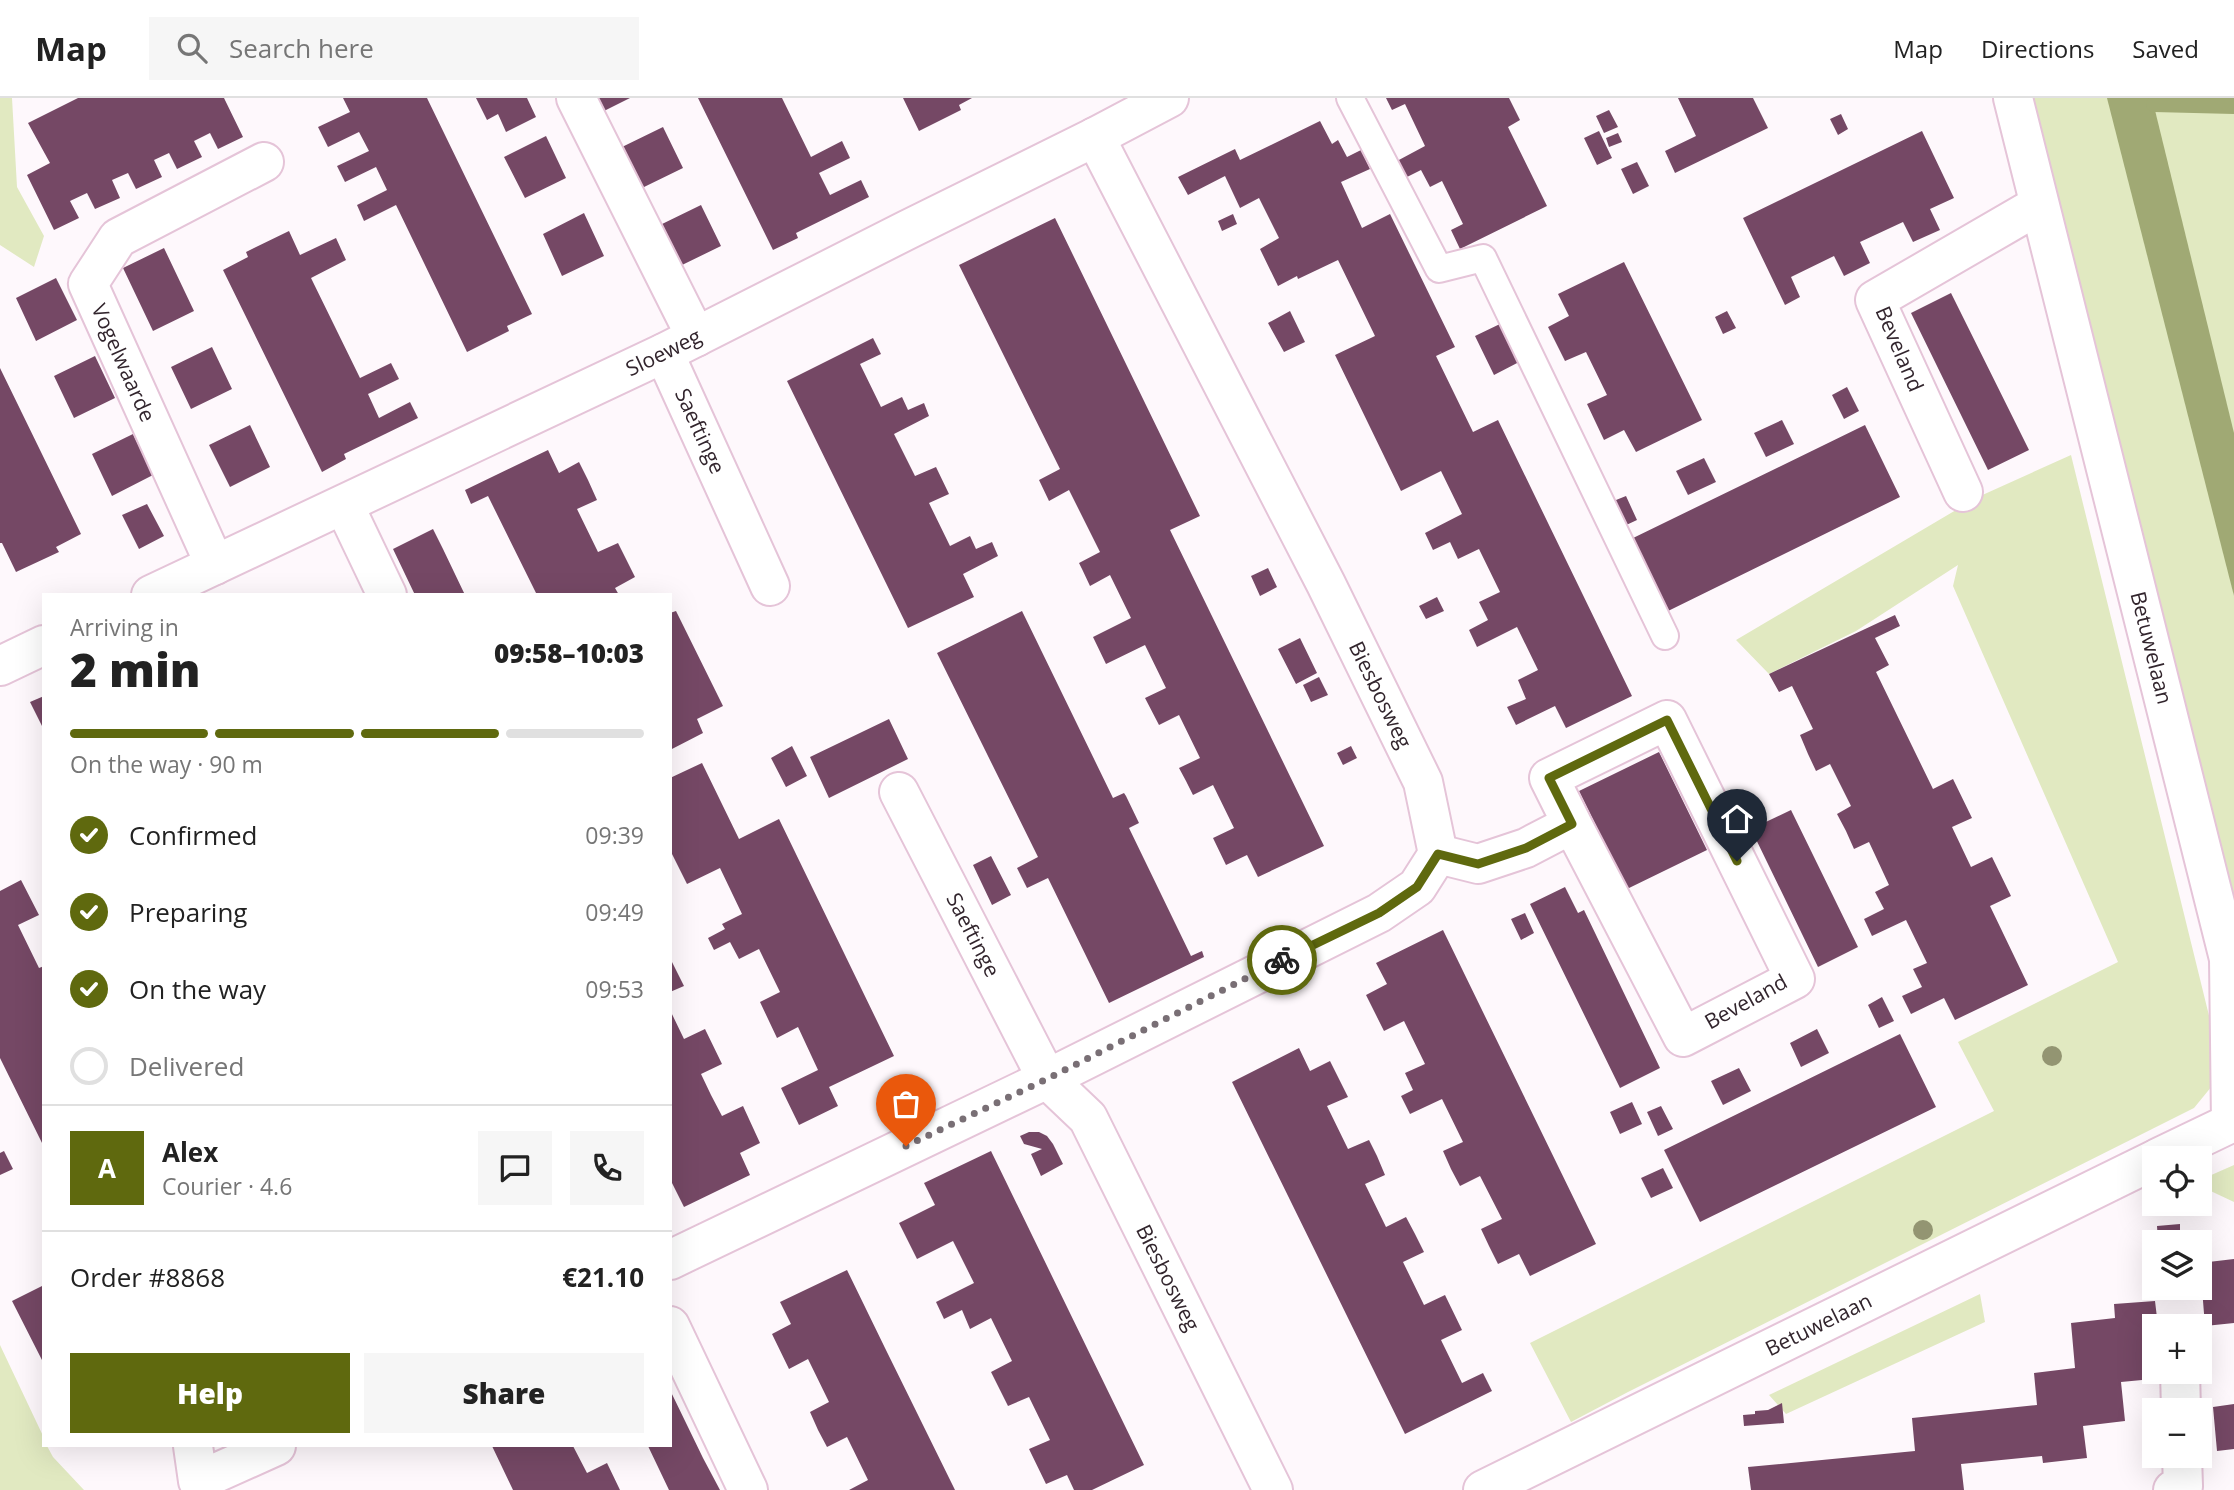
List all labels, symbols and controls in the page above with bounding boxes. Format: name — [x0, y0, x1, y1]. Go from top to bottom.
search box — [149, 17, 639, 80]
text: Map — [35, 26, 107, 71]
icon: search — [173, 29, 211, 67]
text: Search here — [229, 30, 374, 66]
text: Map — [1893, 32, 1943, 65]
text: Directions — [1981, 32, 2094, 65]
text: Saved — [2132, 32, 2199, 65]
street label: Vogelwaarde — [85, 299, 162, 426]
street label: Beveland — [1869, 302, 1930, 396]
street label: Sloeweg — [621, 321, 706, 382]
street label: Saeftinge — [669, 384, 732, 478]
street label: Betuwelaan — [2124, 588, 2180, 707]
text: Arriving in — [70, 611, 179, 643]
text: 09:58–10:03 — [494, 635, 644, 671]
street label: Biesbosweg — [1343, 636, 1419, 753]
text: 2 min — [70, 638, 201, 700]
text: On the way · 90 m — [70, 748, 263, 780]
pin — [1707, 789, 1767, 861]
icon: home — [1718, 800, 1756, 838]
icon: check — [70, 816, 108, 854]
text: Confirmed — [129, 817, 257, 853]
text: 09:39 — [585, 819, 644, 851]
street label: Saeftinge — [940, 888, 1007, 981]
icon: check — [70, 893, 108, 931]
text: Preparing — [129, 894, 247, 930]
text: 09:49 — [585, 896, 644, 928]
courier — [1247, 925, 1317, 995]
icon: bike — [1263, 941, 1301, 979]
street label: Beveland — [1699, 967, 1792, 1035]
icon: check — [70, 970, 108, 1008]
text: On the way — [129, 971, 266, 1007]
text: 09:53 — [585, 973, 644, 1005]
text: Delivered — [129, 1048, 244, 1084]
pin — [876, 1074, 936, 1146]
icon: bag — [887, 1085, 925, 1123]
button: chat — [478, 1131, 552, 1205]
button: phone — [570, 1131, 644, 1205]
text: Alex — [162, 1134, 218, 1170]
map controls — [2142, 1146, 2212, 1468]
button: locate — [2142, 1146, 2212, 1216]
text: A — [98, 1150, 116, 1186]
text: Courier · 4.6 — [162, 1170, 292, 1202]
street label: Biesbosweg — [1130, 1219, 1207, 1335]
button: layers — [2142, 1230, 2212, 1300]
text: Order #8868 — [70, 1259, 225, 1295]
text: €21.10 — [562, 1259, 644, 1295]
street label: Betuwelaan — [1760, 1286, 1876, 1362]
button: + — [2142, 1314, 2212, 1384]
button: Help — [70, 1353, 350, 1433]
button: Share — [364, 1353, 644, 1433]
button: − — [2142, 1398, 2212, 1468]

